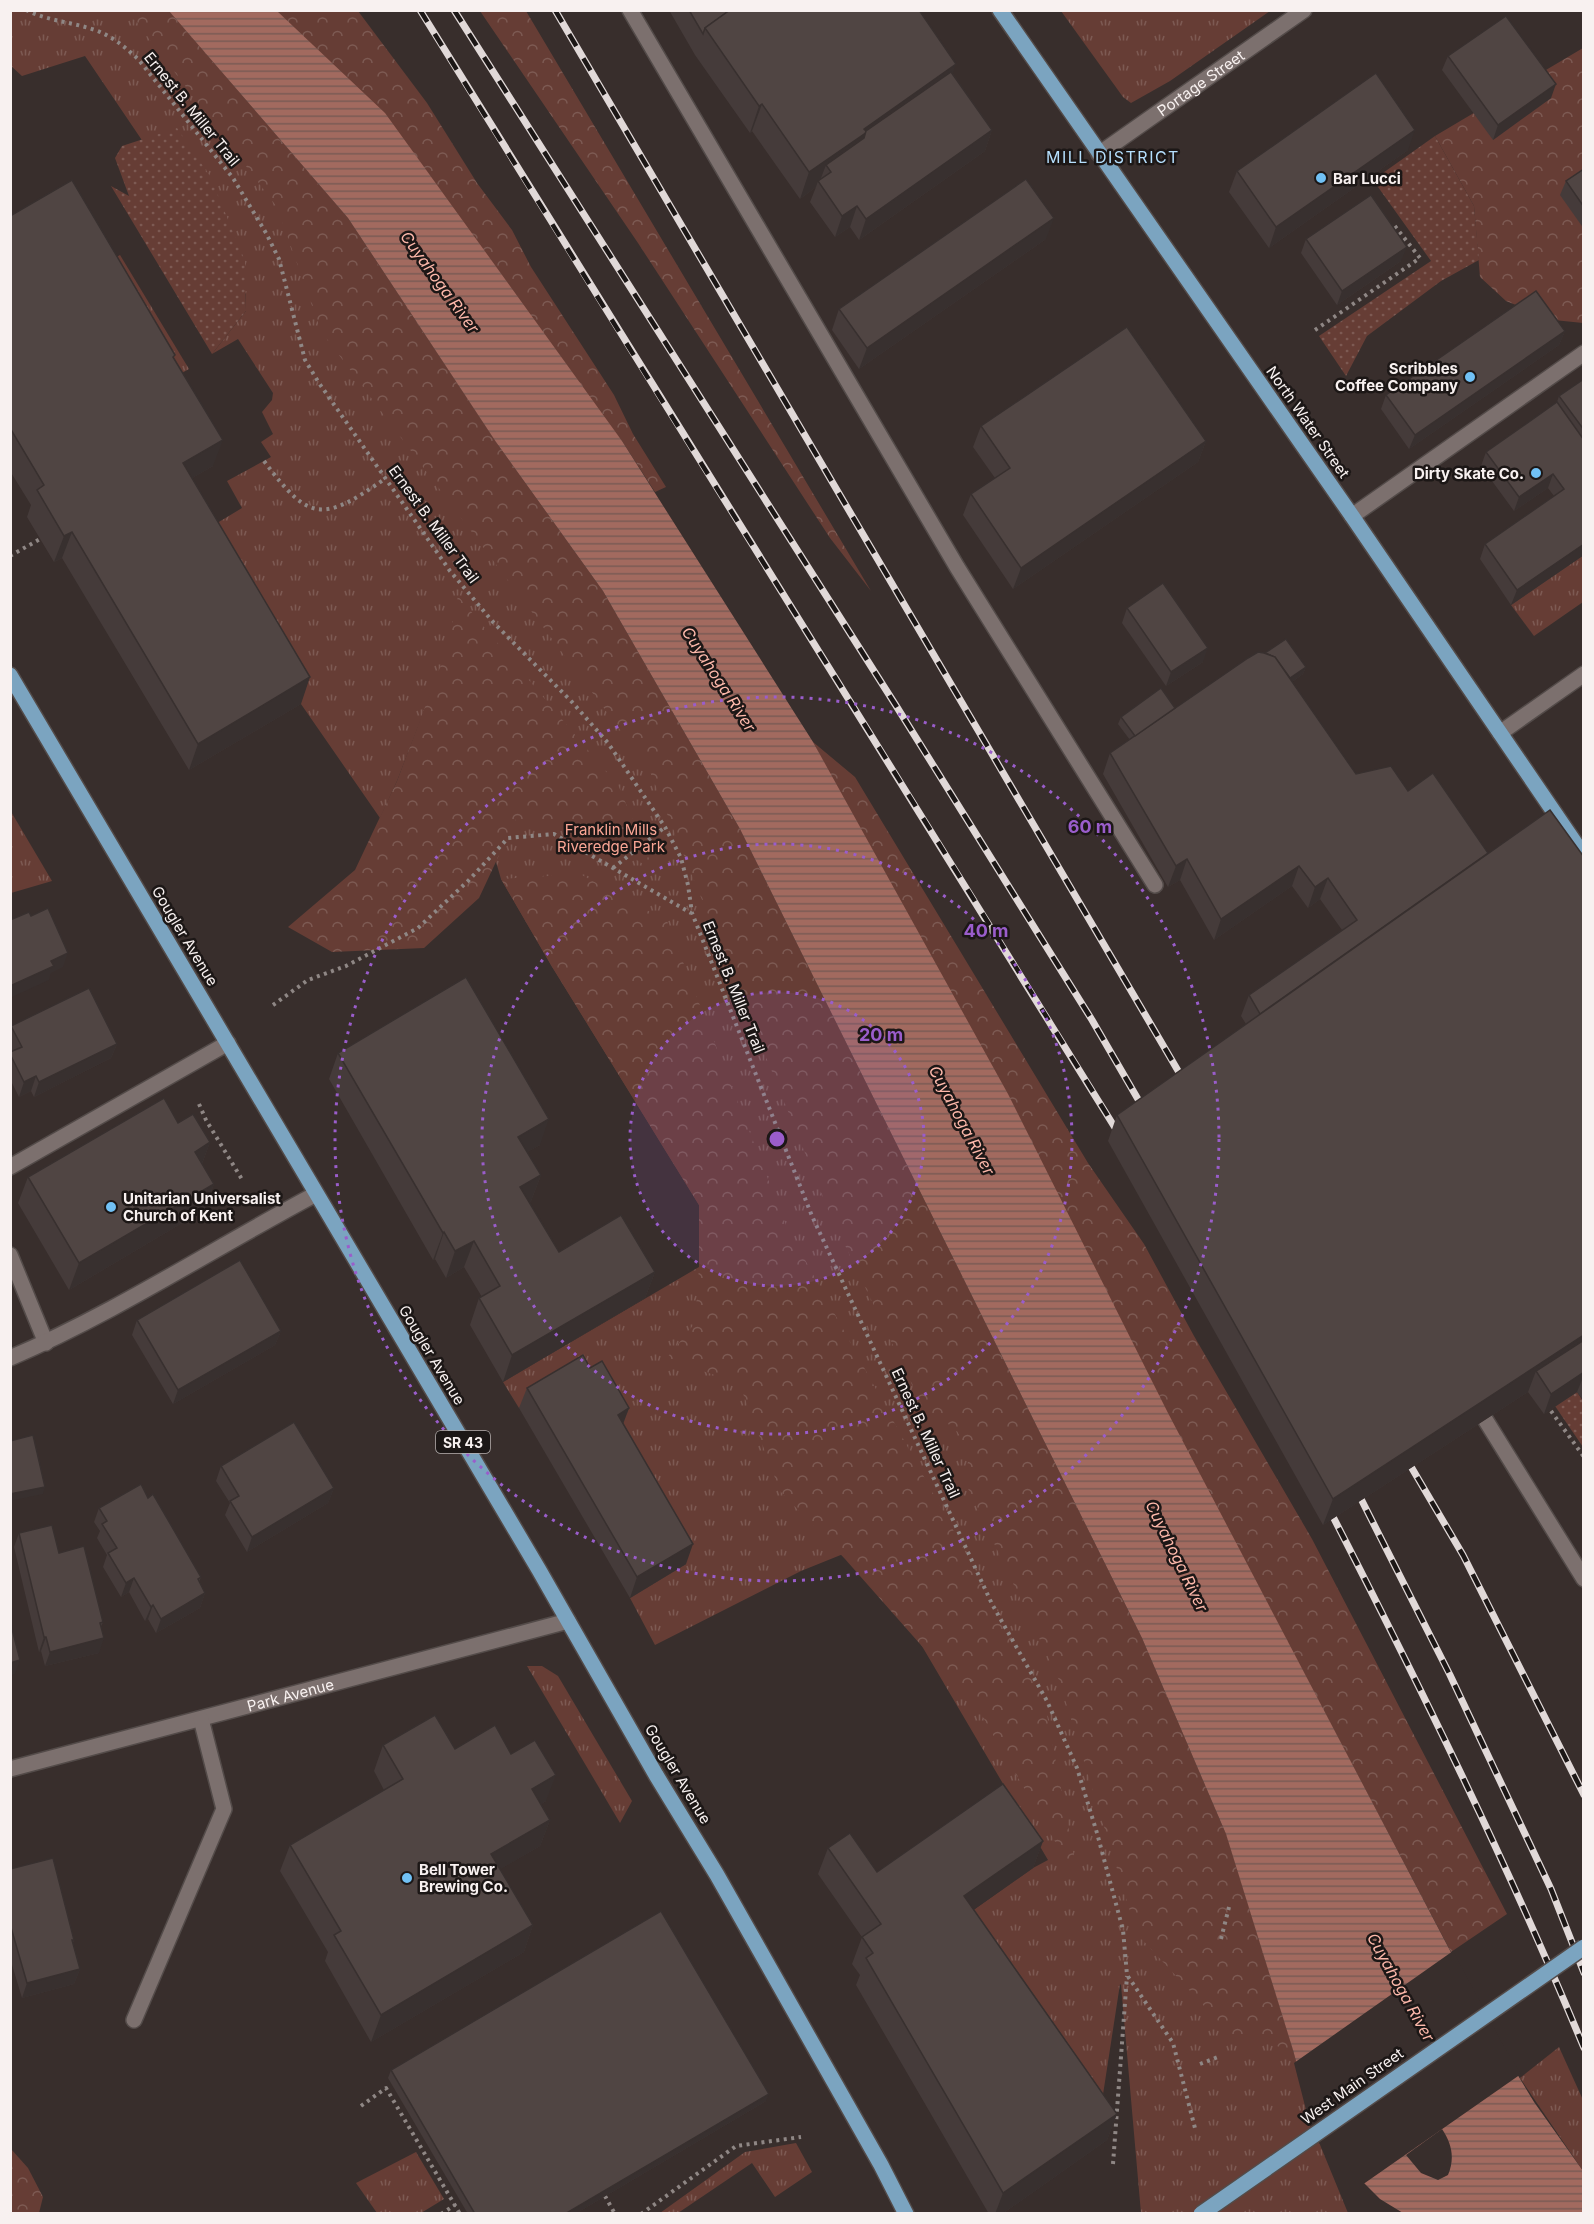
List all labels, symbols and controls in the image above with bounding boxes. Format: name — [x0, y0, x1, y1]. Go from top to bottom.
street label: Portage Street — [1153, 45, 1248, 120]
street label: Ernest B. Miller Trail — [140, 48, 244, 170]
district label: MILL DISTRICT — [1046, 147, 1180, 167]
place label: Bar Lucci — [1333, 169, 1401, 188]
marker: Bar Lucci — [1314, 171, 1328, 185]
water label: Cuyahoga River — [396, 227, 484, 338]
place label: Scribbles Coffee Company — [1335, 359, 1458, 395]
street label: North Water Street — [1262, 362, 1354, 482]
marker: Scribbles Coffee Company — [1463, 370, 1477, 384]
street label: Ernest B. Miller Trail — [385, 461, 483, 587]
place label: Dirty Skate Co. — [1414, 464, 1524, 483]
marker: Dirty Skate Co. — [1529, 466, 1543, 480]
water label: Cuyahoga River — [678, 623, 761, 736]
text: 60 m — [1068, 816, 1112, 837]
park label: Franklin Mills Riveredge Park — [557, 820, 666, 856]
street label: Gougler Avenue — [148, 883, 222, 989]
street label: Ernest B. Miller Trail — [699, 918, 769, 1056]
text: 40 m — [964, 920, 1009, 941]
text: 20 m — [859, 1024, 903, 1045]
water label: Cuyahoga River — [925, 1062, 1000, 1179]
centre of rings — [767, 1129, 787, 1149]
place label: Unitarian Universalist Church of Kent — [123, 1189, 281, 1225]
marker: Unitarian Universalist Church of Kent — [104, 1200, 118, 1214]
street label: Gougler Avenue — [395, 1302, 469, 1408]
street label: Ernest B. Miller Trail — [888, 1365, 964, 1501]
road number: SR 43 — [436, 1431, 490, 1453]
water label: Cuyahoga River — [1142, 1497, 1213, 1616]
street label: Park Avenue — [245, 1674, 336, 1715]
street label: Gougler Avenue — [641, 1721, 715, 1827]
place label: Bell Tower Brewing Co. — [419, 1860, 508, 1896]
marker: Bell Tower Brewing Co. — [400, 1871, 414, 1885]
water label: Cuyahoga River — [1363, 1929, 1440, 2046]
street label: West Main Street — [1297, 2044, 1407, 2128]

